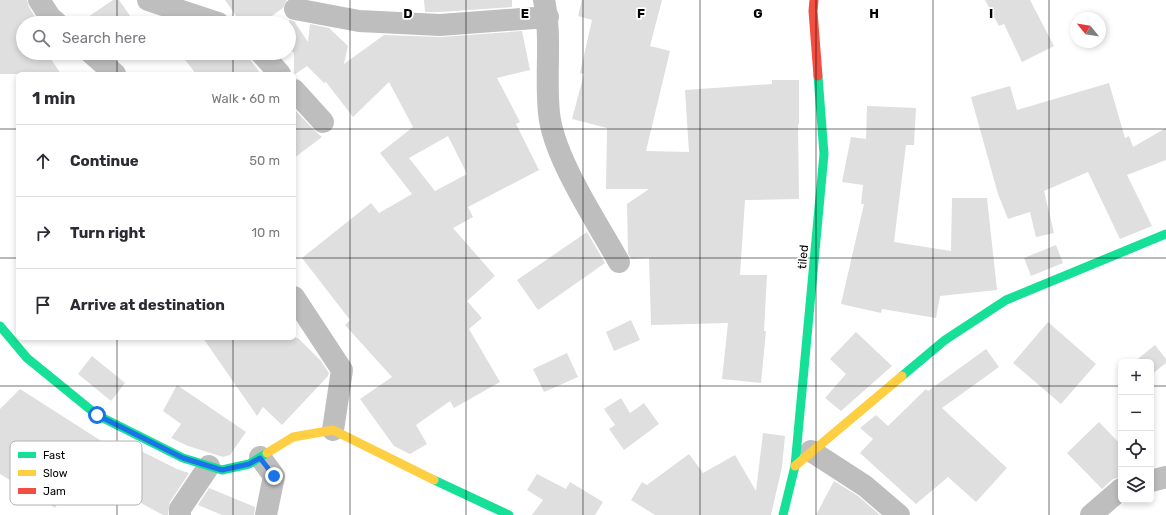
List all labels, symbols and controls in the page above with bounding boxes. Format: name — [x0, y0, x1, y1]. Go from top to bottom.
text: D — [403, 6, 413, 21]
text: E — [521, 6, 529, 21]
text: F — [637, 6, 645, 21]
text: G — [753, 6, 763, 21]
text: H — [869, 6, 879, 21]
text: I — [989, 6, 993, 21]
north arrow — [1070, 12, 1106, 48]
search box — [16, 16, 296, 60]
icon: search — [30, 27, 52, 49]
text: Search here — [62, 29, 146, 47]
text: 1 min — [32, 88, 75, 108]
text: Walk · 60 m — [211, 91, 280, 106]
icon: ahead — [32, 150, 54, 172]
text: Continue — [70, 152, 139, 170]
text: 50 m — [249, 153, 280, 168]
icon: right — [32, 222, 54, 244]
text: Turn right — [70, 224, 145, 242]
text: 10 m — [251, 225, 280, 240]
street label: tiled — [795, 244, 811, 270]
icon: arrive — [32, 294, 54, 316]
text: Arrive at destination — [70, 296, 225, 314]
map controls — [1118, 359, 1154, 503]
button: + — [1118, 359, 1154, 395]
button: − — [1118, 395, 1154, 431]
route start — [88, 406, 106, 424]
button: locate — [1118, 431, 1154, 467]
legend — [10, 441, 142, 505]
text: Fast — [43, 449, 66, 462]
text: Slow — [43, 467, 68, 480]
route end — [265, 467, 283, 485]
button: layers — [1118, 467, 1154, 503]
text: Jam — [43, 485, 66, 498]

